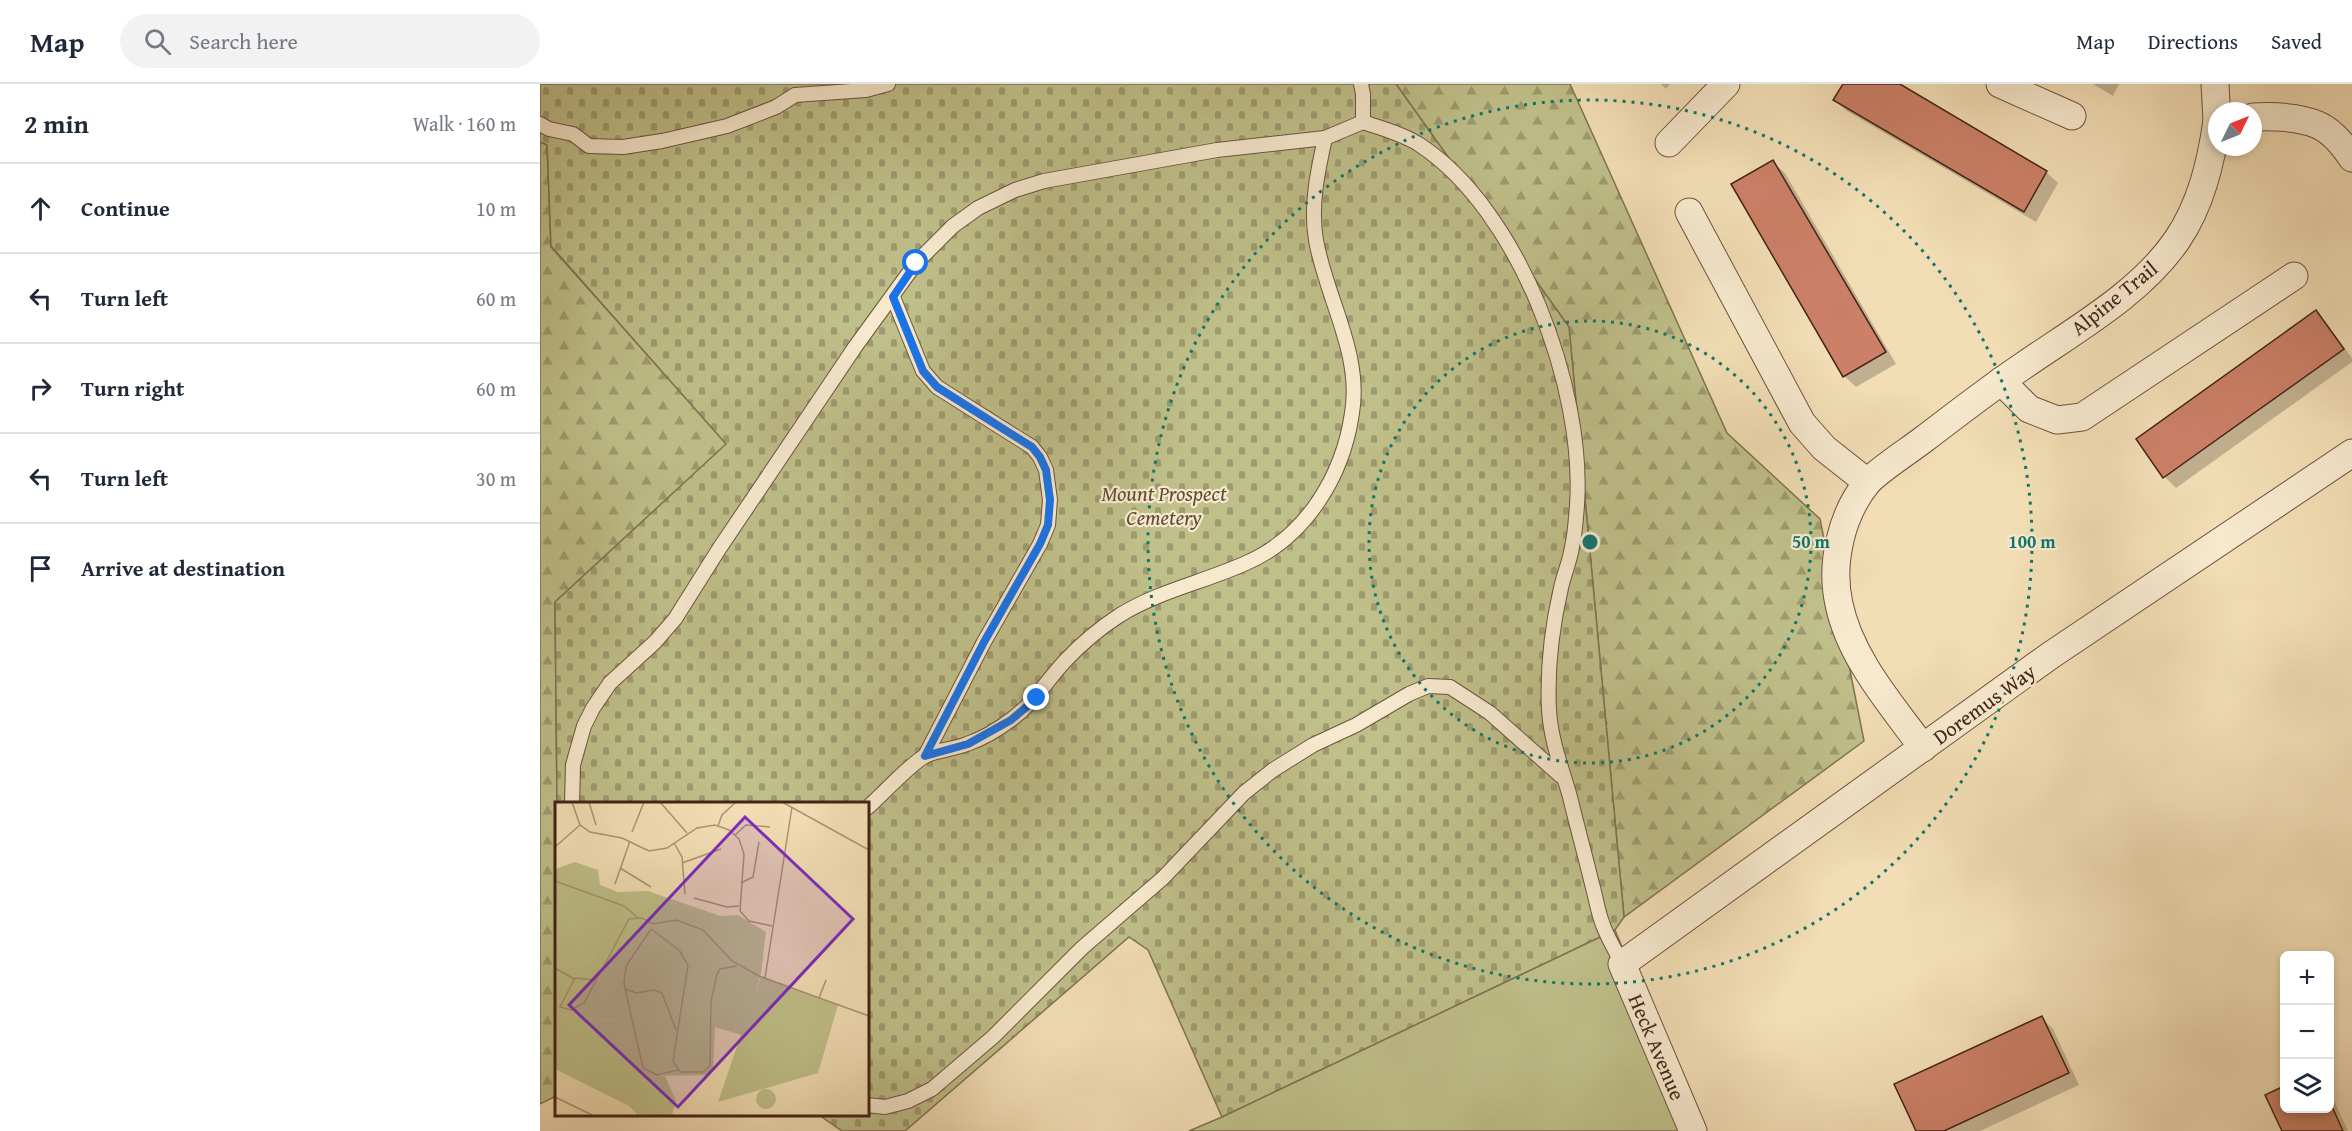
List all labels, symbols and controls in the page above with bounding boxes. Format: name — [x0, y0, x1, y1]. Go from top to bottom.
search box — [120, 14, 540, 68]
text: Map — [30, 21, 84, 62]
icon: search — [141, 25, 174, 58]
text: Search here — [189, 25, 298, 57]
text: Map — [2076, 26, 2115, 57]
text: Directions — [2148, 26, 2238, 57]
text: Saved — [2271, 26, 2322, 57]
north arrow — [2208, 102, 2262, 156]
text: 2 min — [24, 104, 89, 143]
text: Walk · 160 m — [413, 109, 516, 138]
icon: ahead — [24, 192, 57, 225]
text: Continue — [81, 192, 170, 224]
text: 10 m — [476, 194, 516, 223]
route start — [902, 249, 928, 275]
street label: Alpine Trail — [2064, 253, 2164, 343]
icon: left — [24, 282, 57, 315]
text: Turn left — [81, 282, 168, 314]
text: 60 m — [476, 284, 516, 313]
icon: right — [24, 372, 57, 405]
text: Turn right — [81, 372, 184, 404]
text: 60 m — [476, 374, 516, 403]
icon: left — [24, 462, 57, 495]
text: Turn left — [81, 462, 168, 494]
text: 30 m — [476, 464, 516, 493]
park label: Mount Prospect Cemetery — [1101, 478, 1227, 533]
text: 50 m — [1792, 528, 1831, 555]
text: 100 m — [2008, 528, 2056, 555]
centre of rings — [1580, 532, 1600, 552]
icon: arrive — [24, 552, 57, 585]
text: Arrive at destination — [81, 552, 285, 584]
street label: Doremus Way — [1926, 656, 2042, 752]
route end — [1023, 684, 1049, 710]
inset map — [555, 802, 868, 1116]
map controls — [2280, 951, 2334, 1113]
button: + — [2280, 951, 2334, 1005]
street label: Heck Avenue — [1621, 989, 1693, 1105]
button: − — [2280, 1005, 2334, 1059]
button: layers — [2280, 1059, 2334, 1113]

